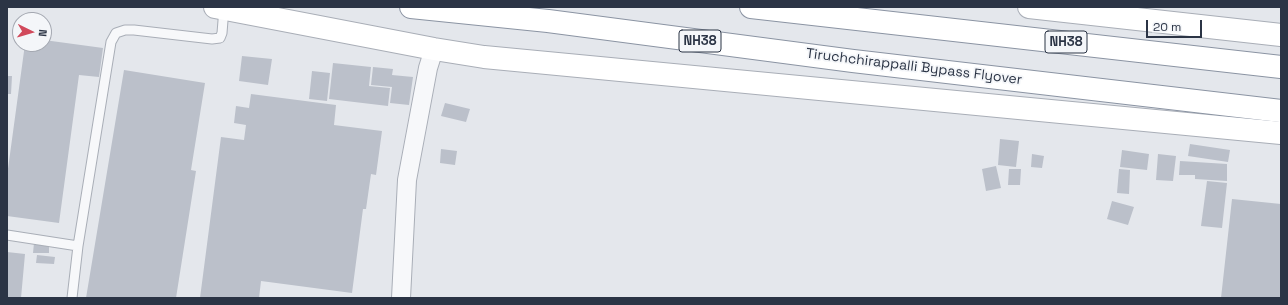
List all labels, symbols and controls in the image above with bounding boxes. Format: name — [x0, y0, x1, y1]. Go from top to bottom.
north arrow — [12, 12, 52, 52]
scale bar — [1148, 12, 1204, 38]
text: 20 m — [1153, 19, 1181, 35]
text: N — [36, 29, 50, 37]
road number: NH38 — [679, 30, 721, 52]
road number: NH38 — [1045, 31, 1087, 53]
street label: Tiruchchirappalli Bypass Flyover — [805, 45, 1023, 89]

